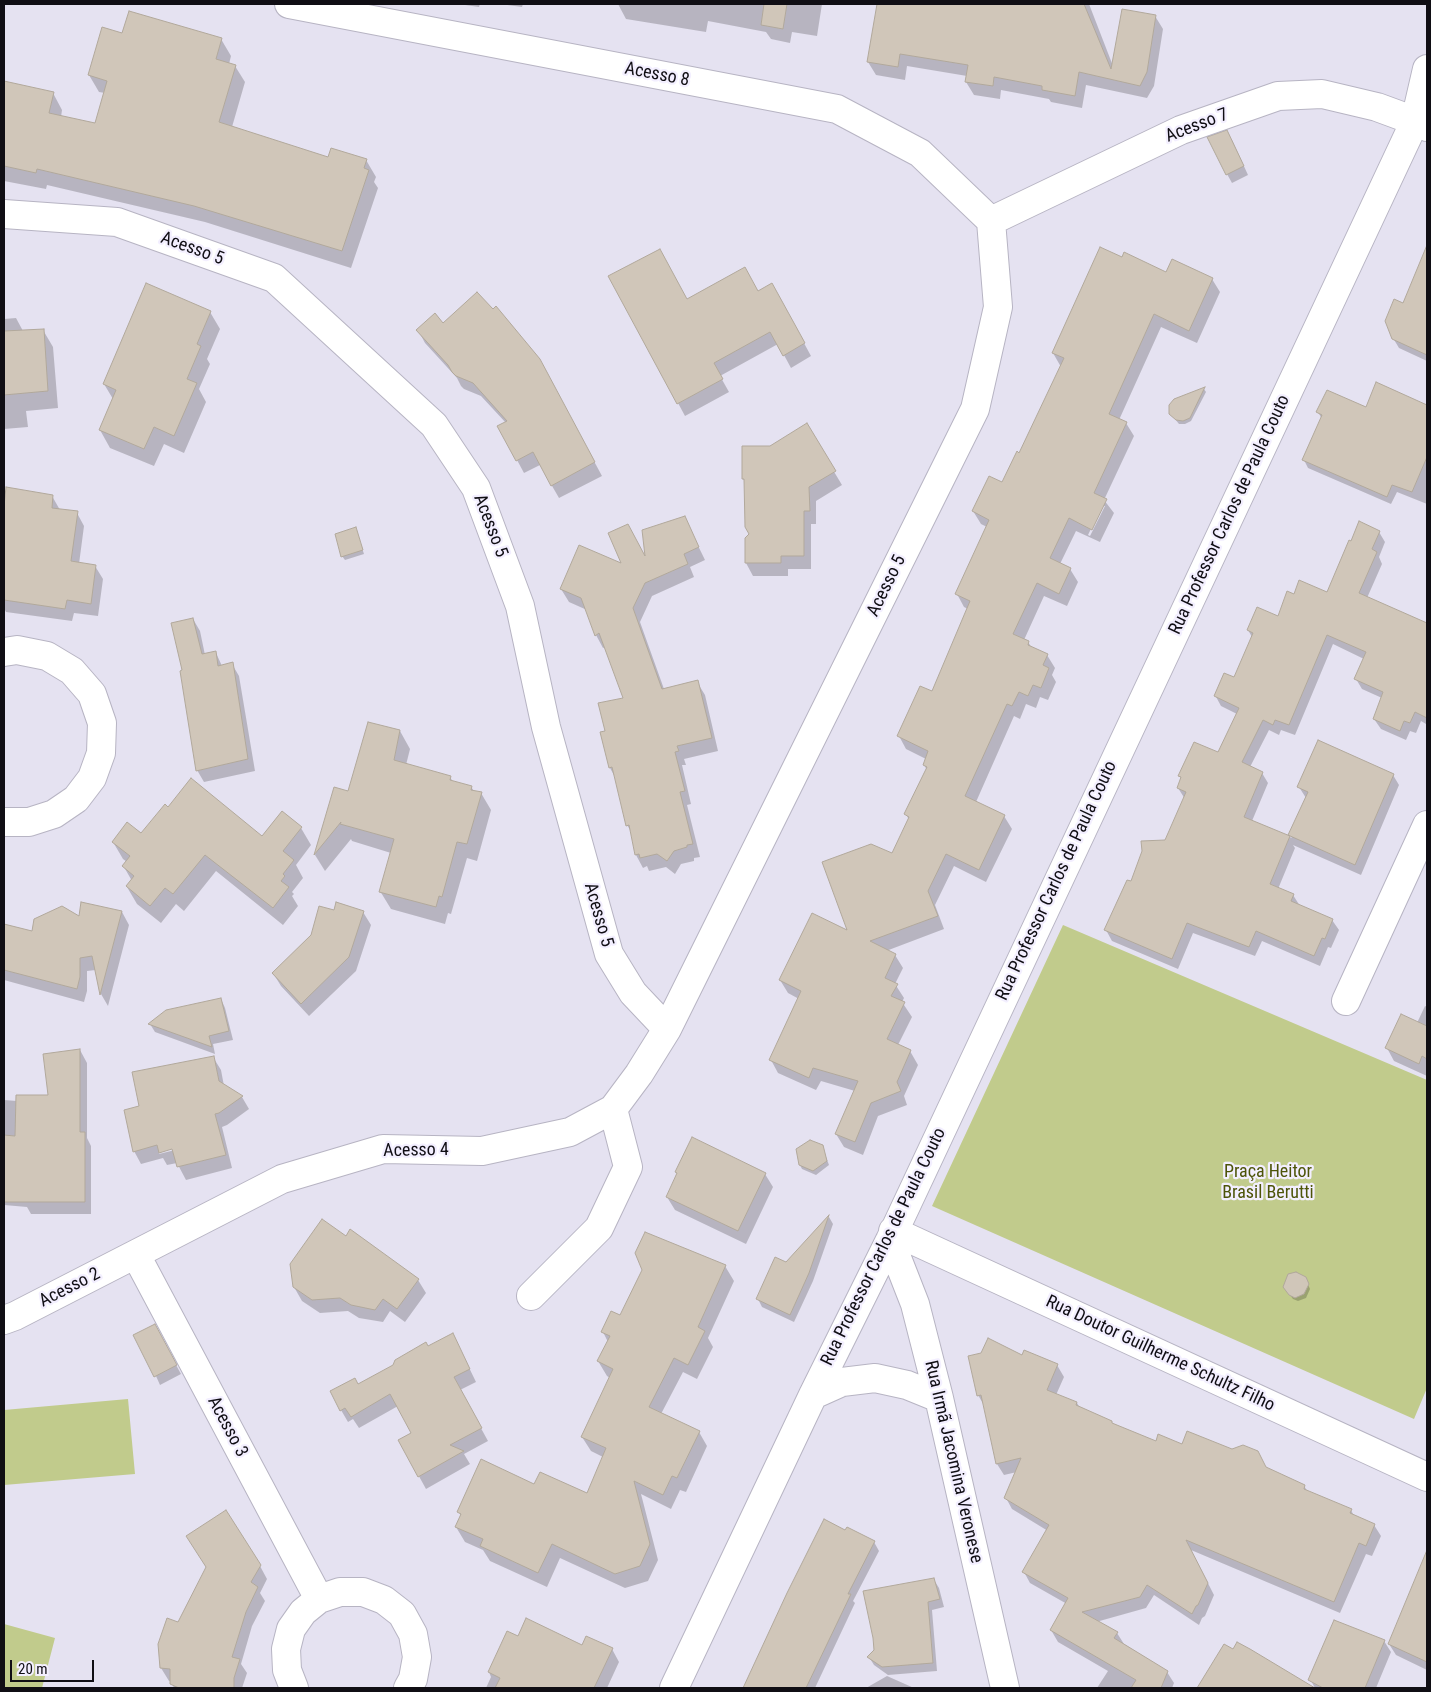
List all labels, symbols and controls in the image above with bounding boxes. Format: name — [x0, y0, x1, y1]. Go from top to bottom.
street label: Acesso 8 — [623, 58, 691, 92]
street label: Acesso 7 — [1163, 104, 1231, 148]
street label: Acesso 5 — [157, 228, 227, 270]
street label: Rua Professor Carlos de Paula Couto — [1165, 392, 1295, 638]
street label: Acesso 5 — [468, 492, 512, 560]
street label: Acesso 5 — [863, 552, 911, 620]
street label: Rua Professor Carlos de Paula Couto — [992, 758, 1122, 1004]
street label: Acesso 5 — [579, 880, 617, 950]
street label: Rua Professor Carlos de Paula Couto — [817, 1125, 951, 1369]
street label: Acesso 4 — [383, 1140, 449, 1162]
park label: Praça Heitor Brasil Berutti — [1222, 1161, 1314, 1204]
street label: Acesso 2 — [36, 1263, 104, 1313]
street label: Rua Doutor Guilherme Schultz Filho — [1042, 1291, 1278, 1417]
street label: Rua Irmã Jacomina Veronese — [919, 1359, 987, 1565]
street label: Acesso 3 — [202, 1393, 252, 1461]
scale bar — [12, 1650, 96, 1682]
text: 20 m — [18, 1660, 48, 1678]

